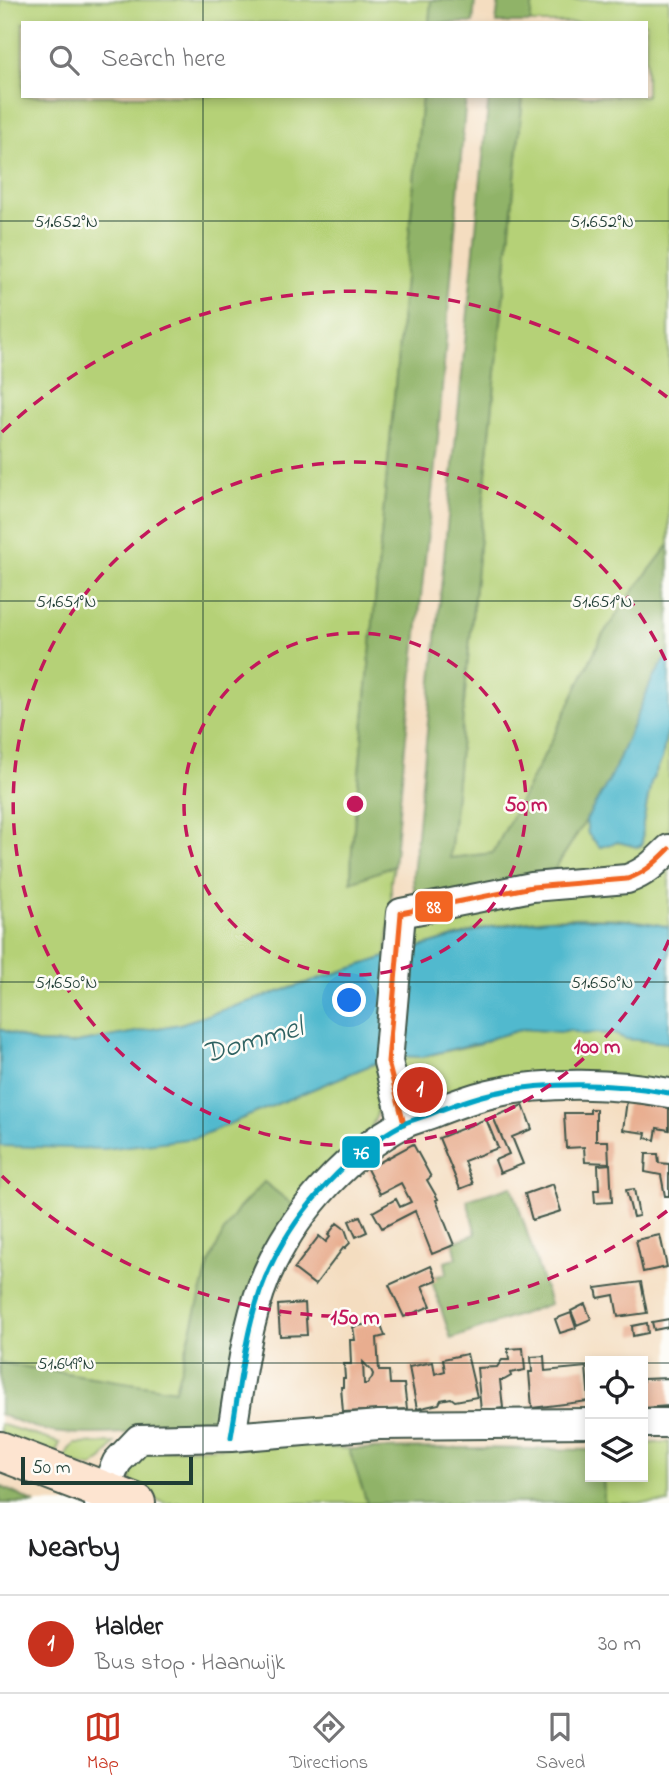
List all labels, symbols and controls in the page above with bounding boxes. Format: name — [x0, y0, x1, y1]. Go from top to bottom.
search box — [21, 21, 648, 98]
icon: search — [45, 41, 83, 79]
text: Search here — [101, 41, 226, 79]
text: 51.652°N — [34, 210, 98, 236]
text: 51.652°N — [570, 210, 634, 236]
text: 51.651°N — [36, 590, 96, 616]
text: 51.651°N — [572, 590, 632, 616]
text: 50 m — [505, 791, 547, 821]
centre of rings — [343, 792, 367, 816]
line badge: 88 — [414, 890, 454, 923]
text: 88 — [426, 895, 441, 922]
text: 51.650°N — [35, 971, 97, 997]
text: 51.650°N — [571, 971, 633, 997]
your location — [332, 983, 366, 1017]
water label: Dommel — [198, 1006, 312, 1077]
text: 100 m — [574, 1033, 620, 1063]
pin: 1 — [397, 1064, 443, 1116]
line badge: 76 — [341, 1135, 381, 1169]
text: 76 — [353, 1141, 370, 1168]
text: 150 m — [330, 1304, 380, 1334]
text: 51.649°N — [37, 1352, 95, 1378]
map controls — [585, 1356, 648, 1482]
button: locate — [585, 1356, 648, 1419]
button: layers — [585, 1419, 648, 1482]
scale bar — [21, 1454, 192, 1486]
text: 50 m — [32, 1455, 71, 1482]
text: Nearby — [28, 1527, 120, 1571]
text: Halder — [95, 1609, 163, 1647]
text: 1 — [47, 1628, 55, 1661]
text: 30 m — [598, 1628, 641, 1661]
text: Bus stop · Haanwijk — [95, 1647, 285, 1680]
tab: Map — [84, 1708, 122, 1777]
tab: Directions — [289, 1708, 368, 1777]
tab: Saved — [536, 1708, 585, 1777]

